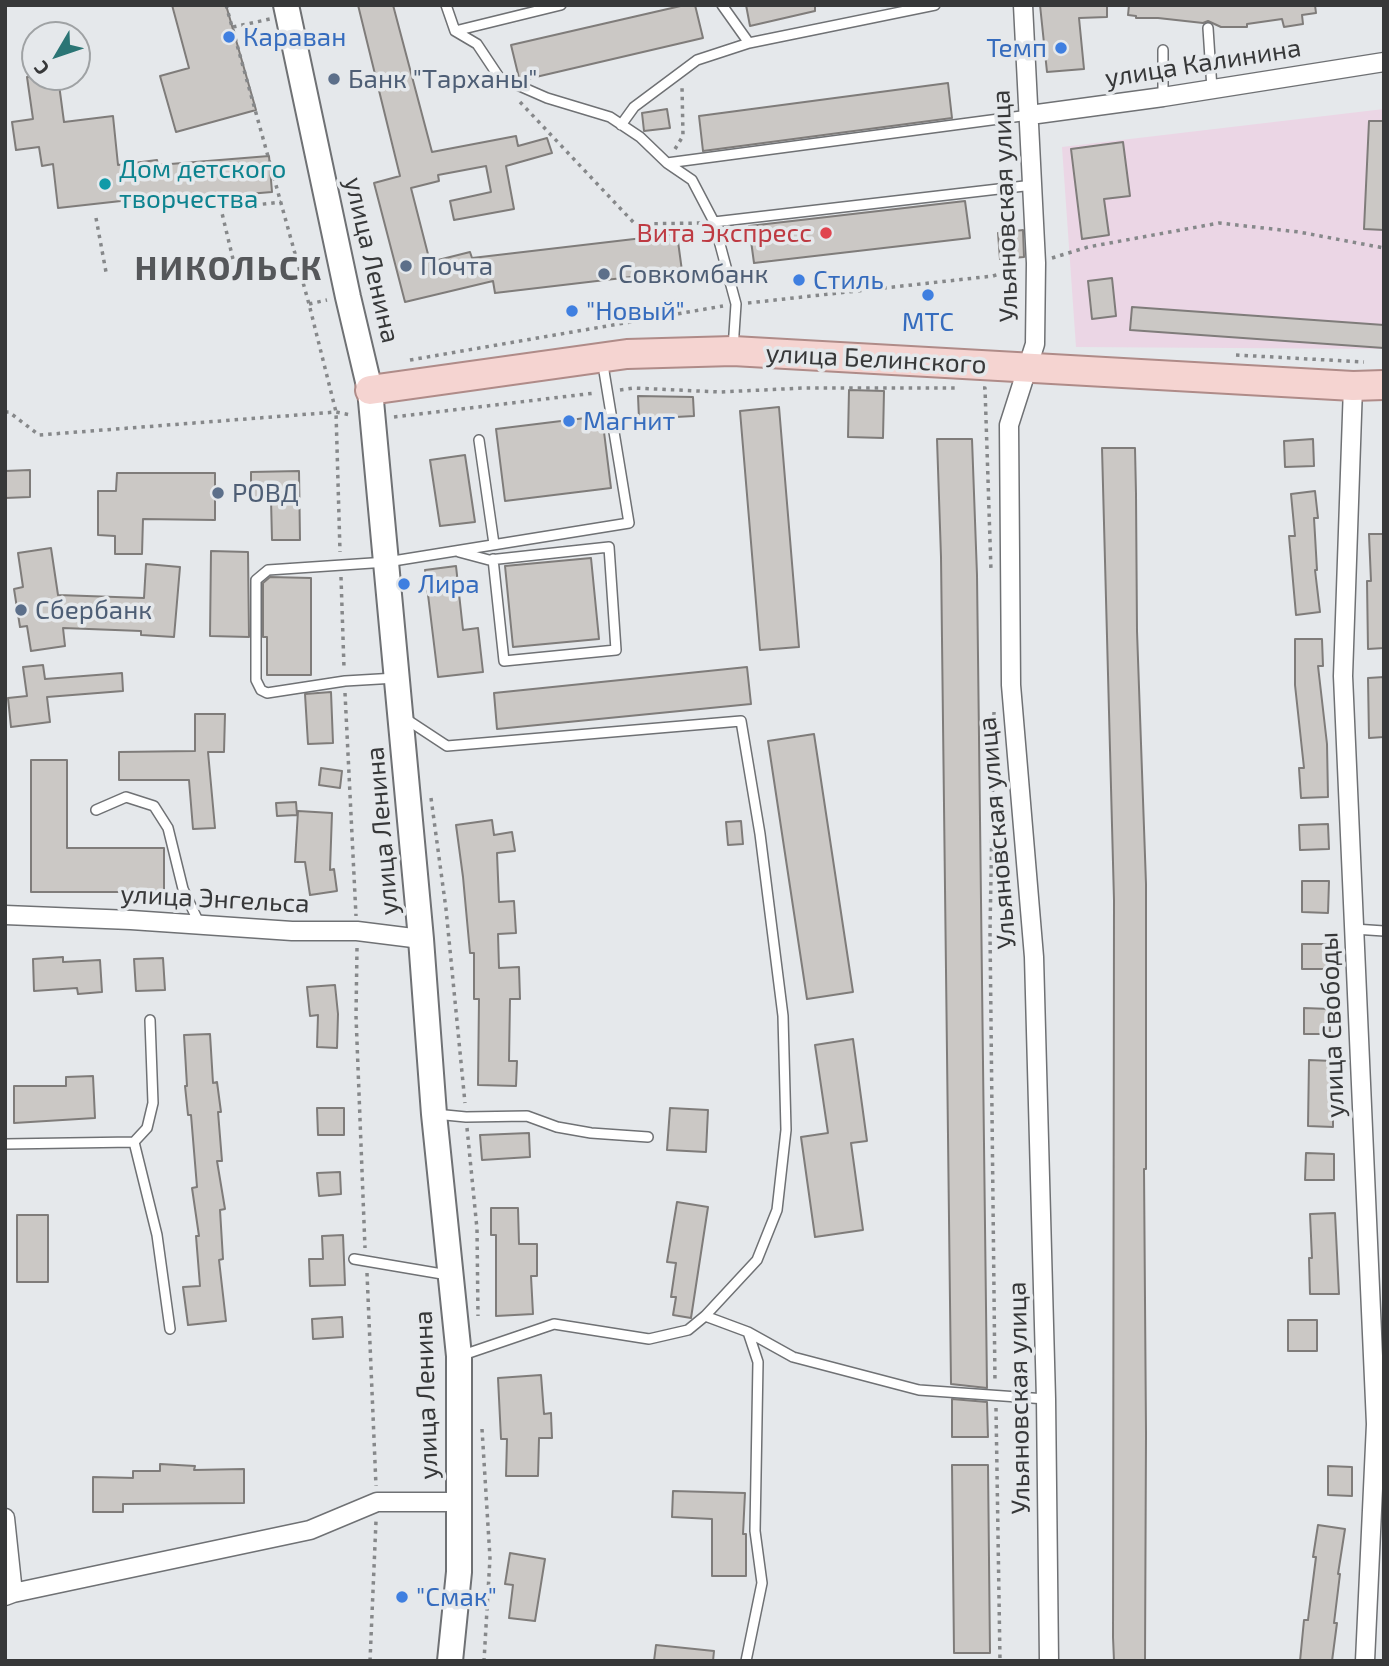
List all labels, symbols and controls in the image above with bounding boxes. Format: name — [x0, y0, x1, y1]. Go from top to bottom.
north arrow — [21, 21, 91, 91]
place label: Караван — [243, 21, 346, 53]
marker: Караван — [221, 29, 237, 45]
place label: Темп — [986, 32, 1047, 64]
street label: улица Калинина — [1103, 32, 1303, 94]
marker: Темп — [1053, 40, 1069, 56]
text: С — [28, 57, 53, 80]
place label: Банк "Тарханы" — [348, 63, 538, 95]
marker: Банк "Тарханы" — [326, 71, 342, 87]
street label: Ульяновская улица — [985, 89, 1025, 323]
place label: Дом детского творчества — [119, 153, 286, 214]
street label: улица Ленина — [338, 174, 406, 346]
marker: Дом детского творчества — [97, 176, 113, 192]
place label: Вита Экспресс — [637, 217, 812, 249]
marker: Вита Экспресс — [818, 225, 834, 241]
district label: НИКОЛЬСК — [135, 249, 323, 289]
place label: Почта — [420, 250, 493, 282]
marker: Почта — [398, 258, 414, 274]
place label: Совкомбанк — [618, 258, 768, 290]
place label: Стиль — [813, 264, 884, 296]
marker: Совкомбанк — [596, 266, 612, 282]
marker: Стиль — [791, 272, 807, 288]
marker: МТС — [920, 287, 936, 303]
place label: "Новый" — [586, 295, 685, 327]
marker: "Новый" — [564, 303, 580, 319]
place label: МТС — [902, 306, 954, 338]
street label: улица Белинского — [765, 338, 987, 380]
place label: Магнит — [583, 405, 675, 437]
marker: Магнит — [561, 413, 577, 429]
place label: РОВД — [232, 477, 299, 509]
marker: РОВД — [210, 485, 226, 501]
place label: Лира — [418, 568, 480, 600]
marker: Лира — [396, 576, 412, 592]
place label: Сбербанк — [35, 594, 152, 626]
marker: Сбербанк — [13, 602, 29, 618]
street label: Ульяновская улица — [971, 716, 1023, 950]
street label: улица Ленина — [359, 745, 405, 917]
street label: улица Энгельса — [120, 878, 310, 920]
street label: улица Свободы — [1313, 932, 1351, 1118]
street label: Ульяновская улица — [1001, 1281, 1037, 1515]
street label: улица Ленина — [407, 1310, 445, 1480]
place label: "Смак" — [416, 1581, 497, 1613]
marker: "Смак" — [394, 1589, 410, 1605]

